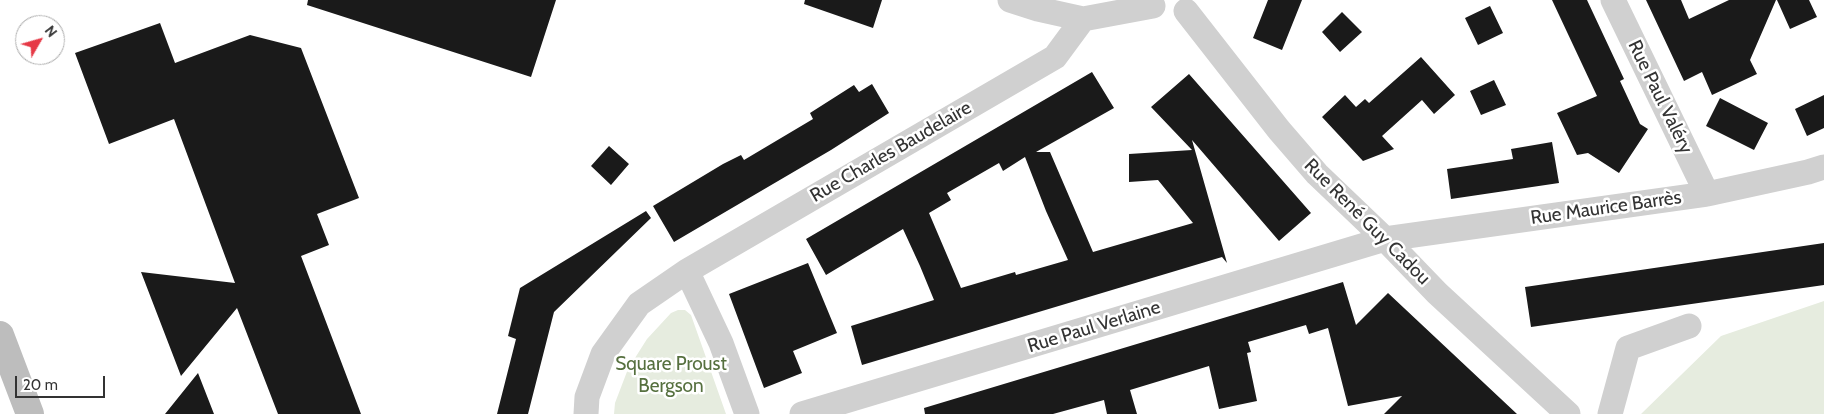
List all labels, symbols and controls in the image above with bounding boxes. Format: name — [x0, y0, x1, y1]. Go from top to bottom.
north arrow — [15, 15, 65, 65]
text: N — [41, 22, 61, 41]
street label: Rue Paul Valéry — [1623, 37, 1697, 157]
street label: Rue Charles Baudelaire — [806, 97, 976, 207]
street label: Rue René Guy Cadou — [1299, 154, 1435, 290]
street label: Rue Maurice Barrès — [1529, 186, 1683, 230]
street label: Rue Paul Verlaine — [1025, 296, 1163, 358]
park label: Square Proust Bergson — [615, 353, 727, 397]
scale bar — [18, 366, 108, 398]
text: 20 m — [23, 376, 58, 394]

